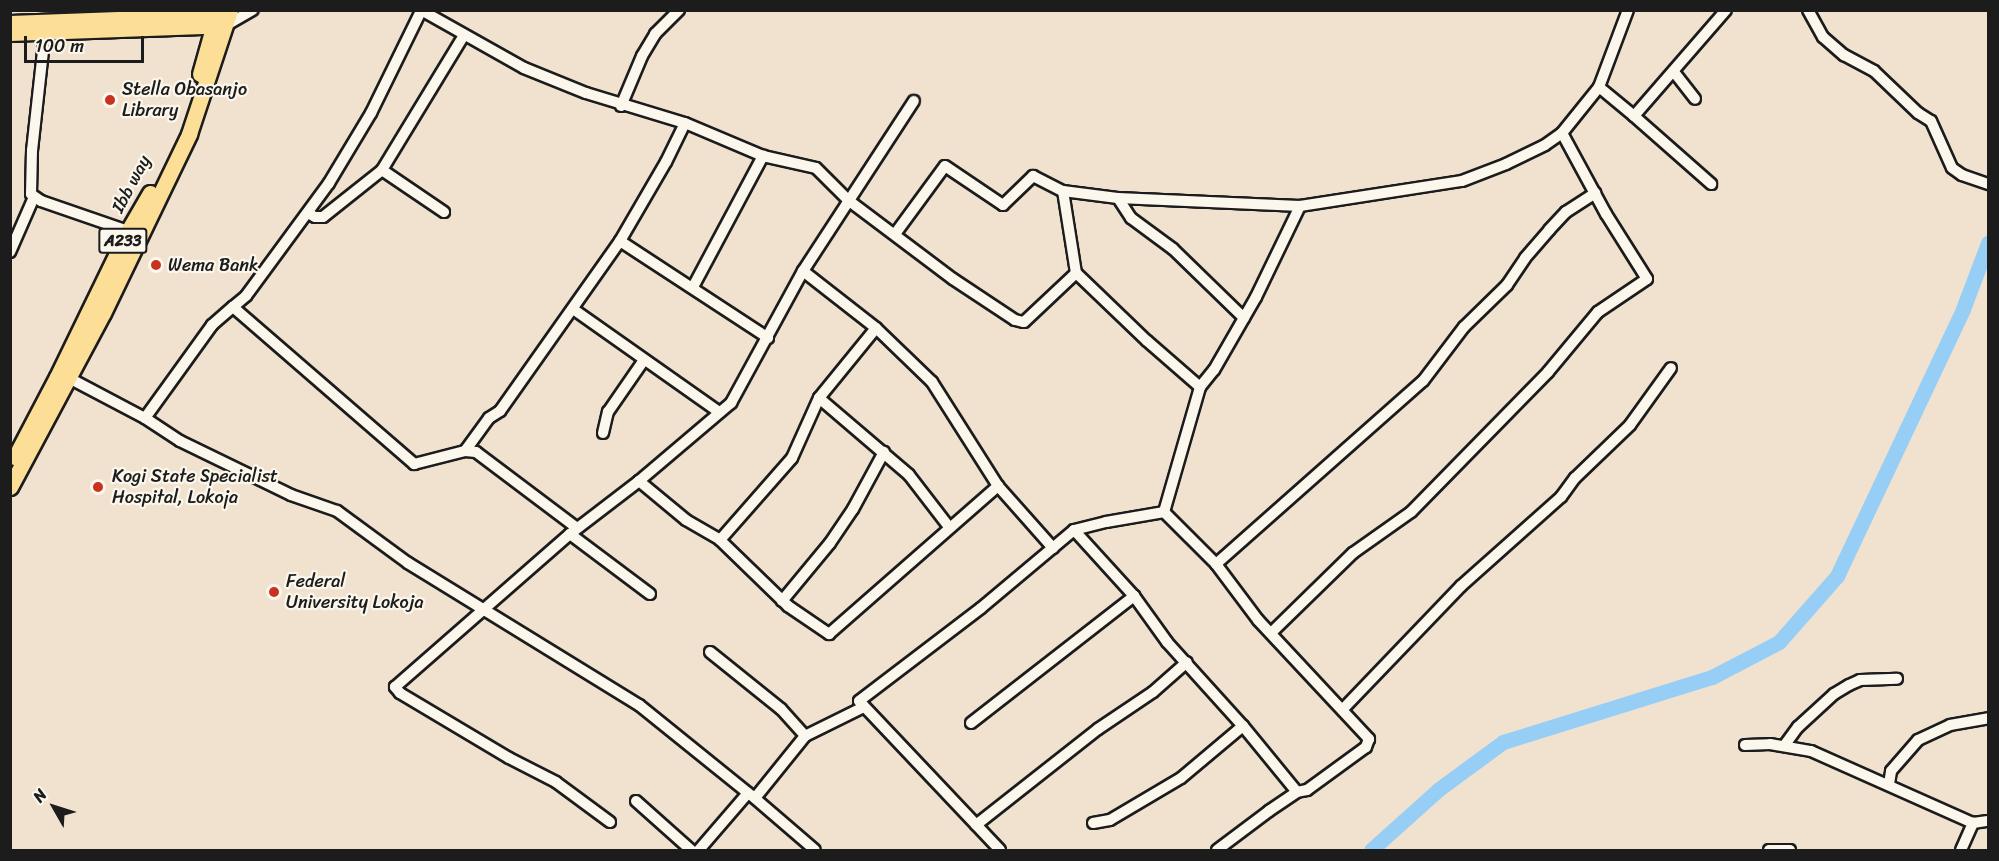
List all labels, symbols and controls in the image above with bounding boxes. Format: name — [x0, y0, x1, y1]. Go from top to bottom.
scale bar — [27, 24, 147, 62]
text: 100 m — [35, 30, 84, 62]
place label: Stella Obasanjo Library — [122, 79, 247, 122]
marker: Stella Obasanjo Library — [103, 93, 117, 107]
street label: Ibb way — [107, 152, 155, 216]
road number: A233 — [98, 228, 148, 254]
place label: Wema Bank — [168, 254, 258, 276]
marker: Wema Bank — [149, 258, 163, 272]
place label: Kogi State Specialist Hospital, Lokoja — [112, 466, 280, 508]
marker: Kogi State Specialist Hospital, Lokoja — [89, 478, 107, 496]
place label: Federal University Lokoja — [286, 571, 424, 614]
marker: Federal University Lokoja — [267, 585, 281, 599]
north arrow — [24, 777, 84, 837]
text: N — [25, 782, 54, 809]

